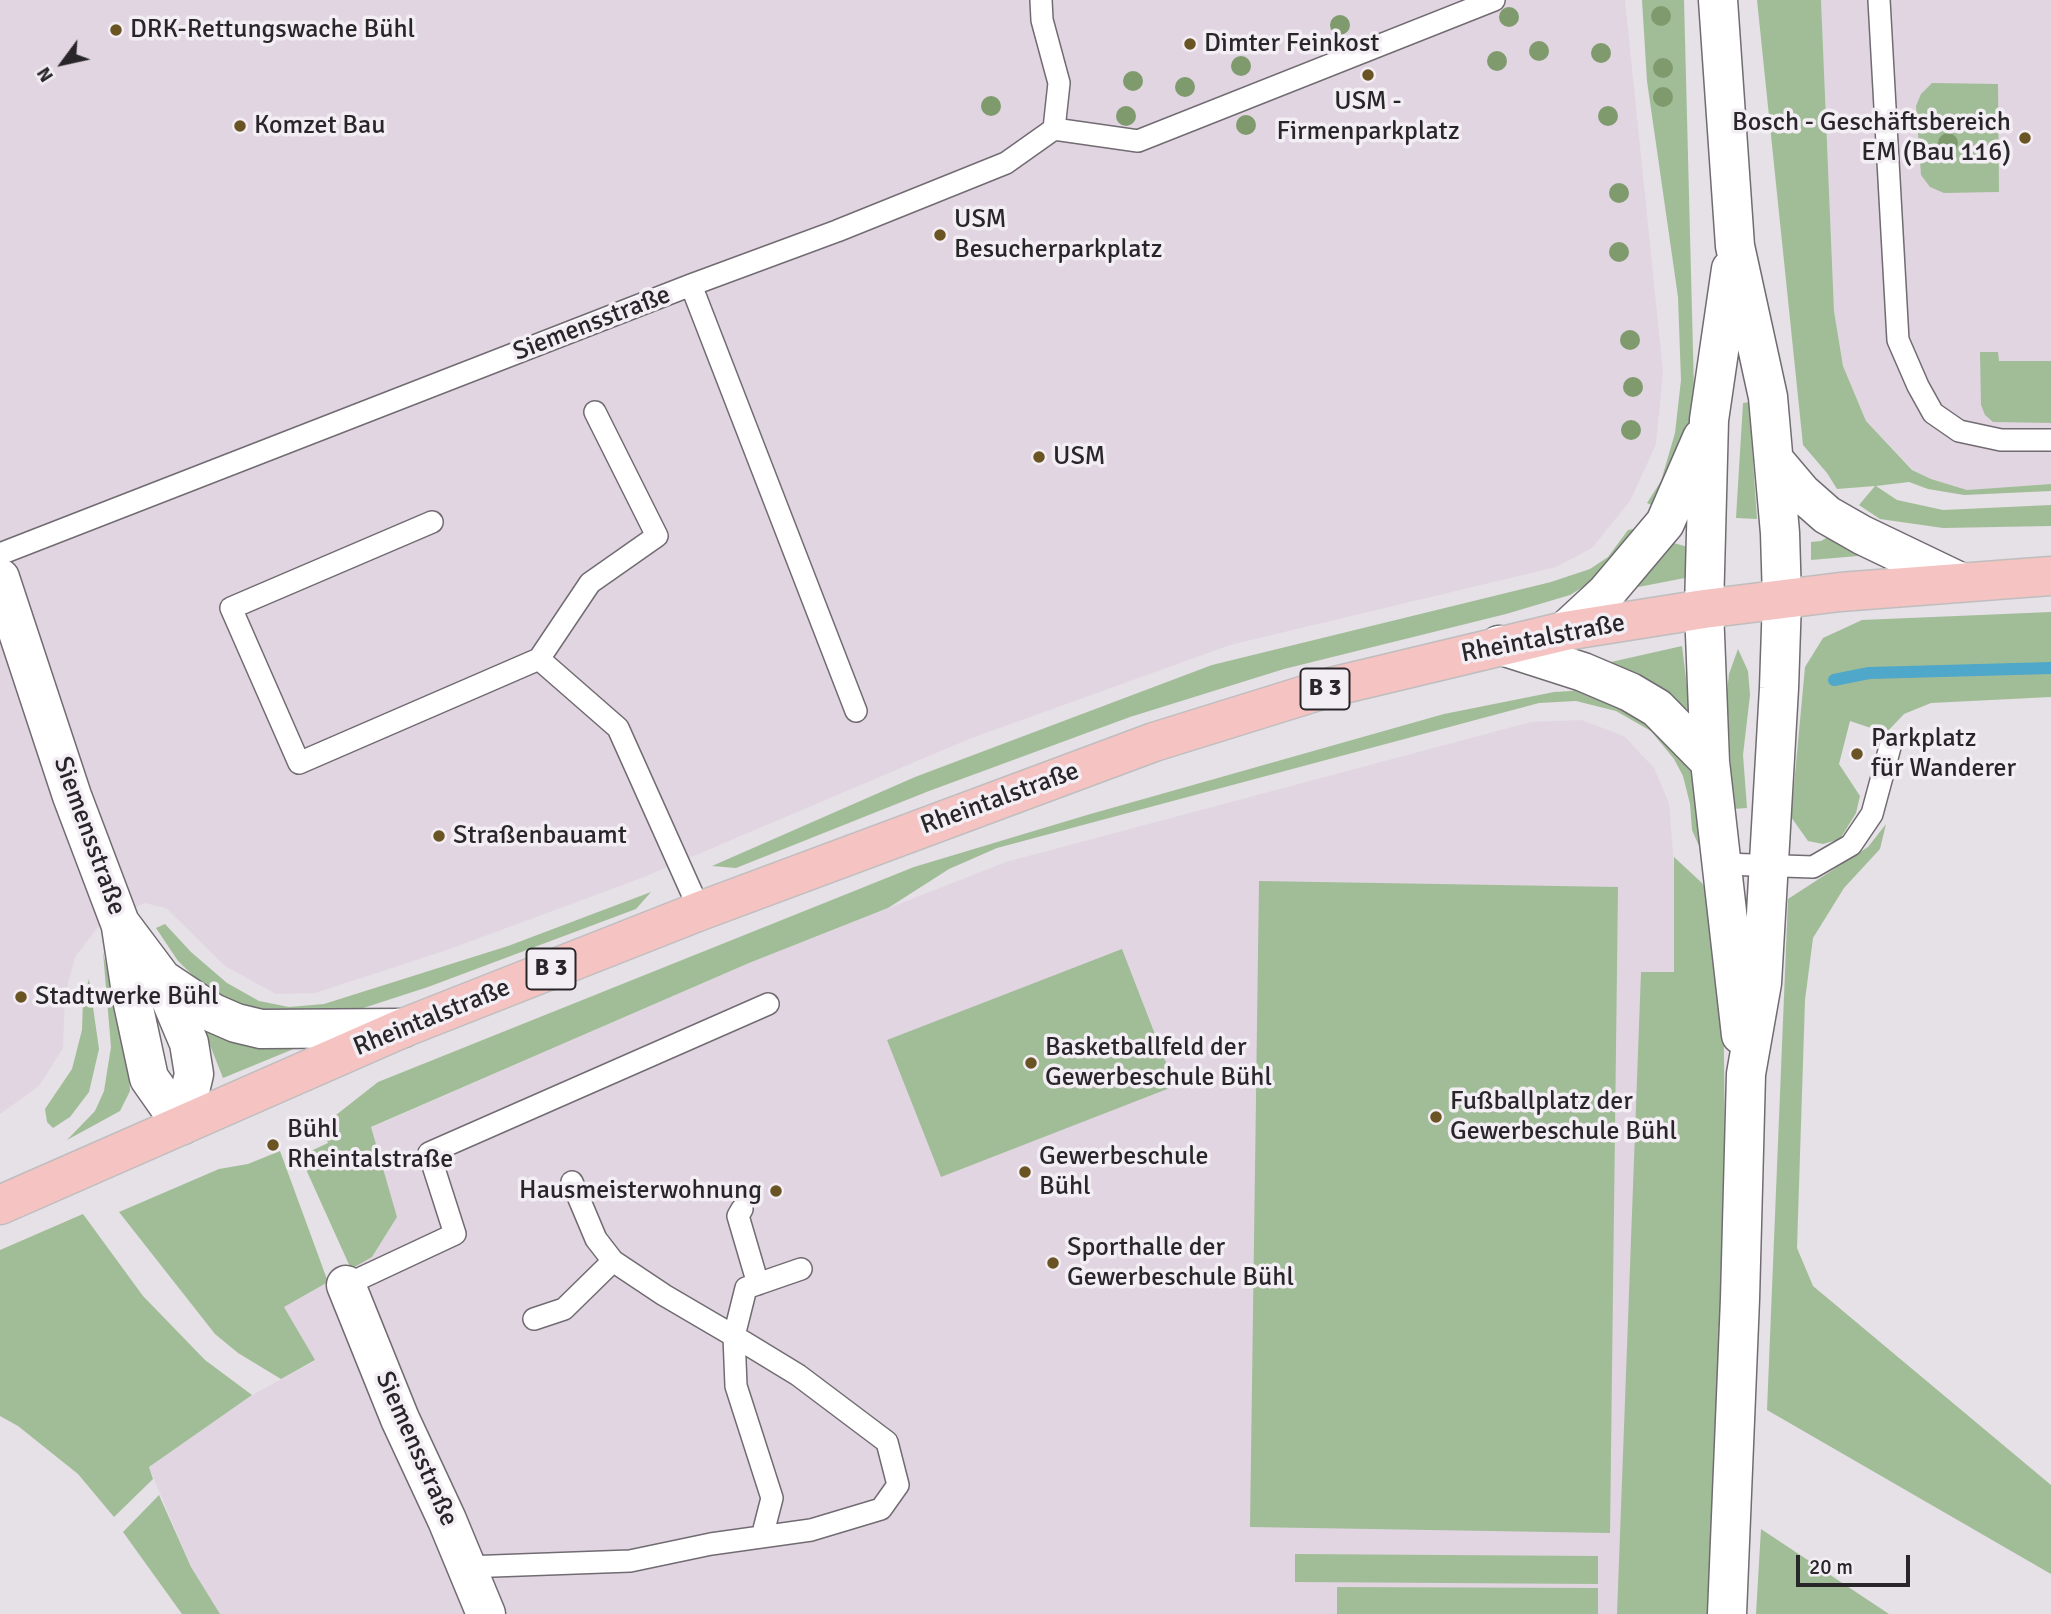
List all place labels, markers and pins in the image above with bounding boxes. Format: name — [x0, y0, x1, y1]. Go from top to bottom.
place label: DRK-Rettungswache Bühl — [130, 14, 415, 46]
marker: DRK-Rettungswache Bühl — [108, 22, 124, 38]
place label: Dimter Feinkost — [1204, 28, 1379, 60]
marker: Dimter Feinkost — [1182, 36, 1198, 52]
marker: USM - Firmenparkplatz — [1360, 67, 1376, 83]
place label: USM - Firmenparkplatz — [1276, 86, 1460, 148]
place label: Bosch - Geschäftsbereich EM (Bau 116) — [1732, 107, 2011, 168]
place label: Komzet Bau — [254, 110, 386, 142]
marker: Komzet Bau — [232, 118, 248, 134]
marker: Bosch - Geschäftsbereich EM (Bau 116) — [2017, 130, 2033, 146]
place label: USM Besucherparkplatz — [954, 204, 1162, 266]
marker: USM Besucherparkplatz — [932, 227, 948, 243]
place label: USM — [1053, 441, 1106, 473]
marker: USM — [1031, 449, 1047, 465]
place label: Parkplatz für Wanderer — [1871, 723, 2016, 784]
marker: Parkplatz für Wanderer — [1849, 746, 1865, 762]
place label: Straßenbauamt — [453, 820, 627, 852]
marker: Straßenbauamt — [431, 828, 447, 844]
place label: Stadtwerke Bühl — [35, 981, 219, 1013]
marker: Stadtwerke Bühl — [13, 989, 29, 1005]
place label: Basketballfeld der Gewerbeschule Bühl — [1045, 1032, 1272, 1094]
marker: Basketballfeld der Gewerbeschule Bühl — [1023, 1055, 1039, 1071]
place label: Fußballplatz der Gewerbeschule Bühl — [1450, 1086, 1677, 1148]
marker: Fußballplatz der Gewerbeschule Bühl — [1428, 1109, 1444, 1125]
place label: Bühl Rheintalstraße — [287, 1114, 453, 1176]
marker: Bühl Rheintalstraße — [265, 1137, 281, 1153]
place label: Gewerbeschule Bühl — [1039, 1141, 1209, 1202]
marker: Gewerbeschule Bühl — [1017, 1164, 1033, 1180]
place label: Hausmeisterwohnung — [519, 1175, 762, 1207]
marker: Hausmeisterwohnung — [768, 1183, 784, 1199]
place label: Sporthalle der Gewerbeschule Bühl — [1067, 1232, 1294, 1294]
marker: Sporthalle der Gewerbeschule Bühl — [1045, 1255, 1061, 1271]

